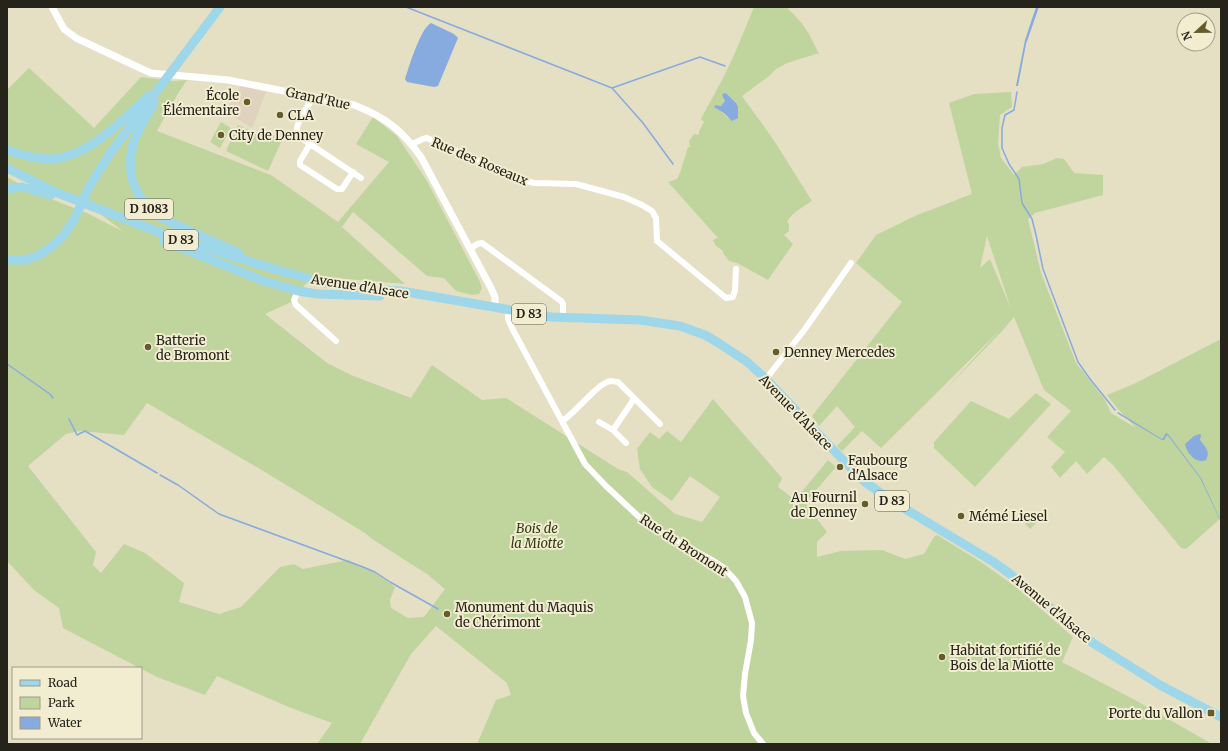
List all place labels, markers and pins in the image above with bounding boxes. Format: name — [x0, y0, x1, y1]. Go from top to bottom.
place label: École Élémentaire — [163, 86, 239, 119]
marker: École Élémentaire — [242, 97, 252, 107]
place label: CLA — [288, 107, 315, 124]
marker: CLA — [275, 110, 285, 120]
place label: City de Denney — [229, 127, 324, 144]
marker: City de Denney — [216, 130, 226, 140]
place label: Batterie de Bromont — [156, 332, 229, 364]
marker: Batterie de Bromont — [143, 342, 153, 352]
place label: Denney Mercedes — [784, 344, 895, 361]
marker: Denney Mercedes — [771, 347, 781, 357]
place label: Faubourg d'Alsace — [848, 452, 907, 484]
marker: Faubourg d'Alsace — [835, 462, 845, 472]
place label: Au Fournil de Denney — [790, 489, 857, 521]
marker: Au Fournil de Denney — [860, 499, 870, 509]
place label: Mémé Liesel — [969, 508, 1048, 525]
marker: Mémé Liesel — [956, 511, 966, 521]
place label: Monument du Maquis de Chérimont — [455, 599, 593, 631]
marker: Monument du Maquis de Chérimont — [442, 609, 452, 619]
place label: Habitat fortifié de Bois de la Miotte — [950, 642, 1061, 674]
marker: Habitat fortifié de Bois de la Miotte — [937, 652, 947, 662]
place label: Porte du Vallon — [1108, 705, 1203, 722]
marker: Porte du Vallon — [1206, 708, 1216, 718]

